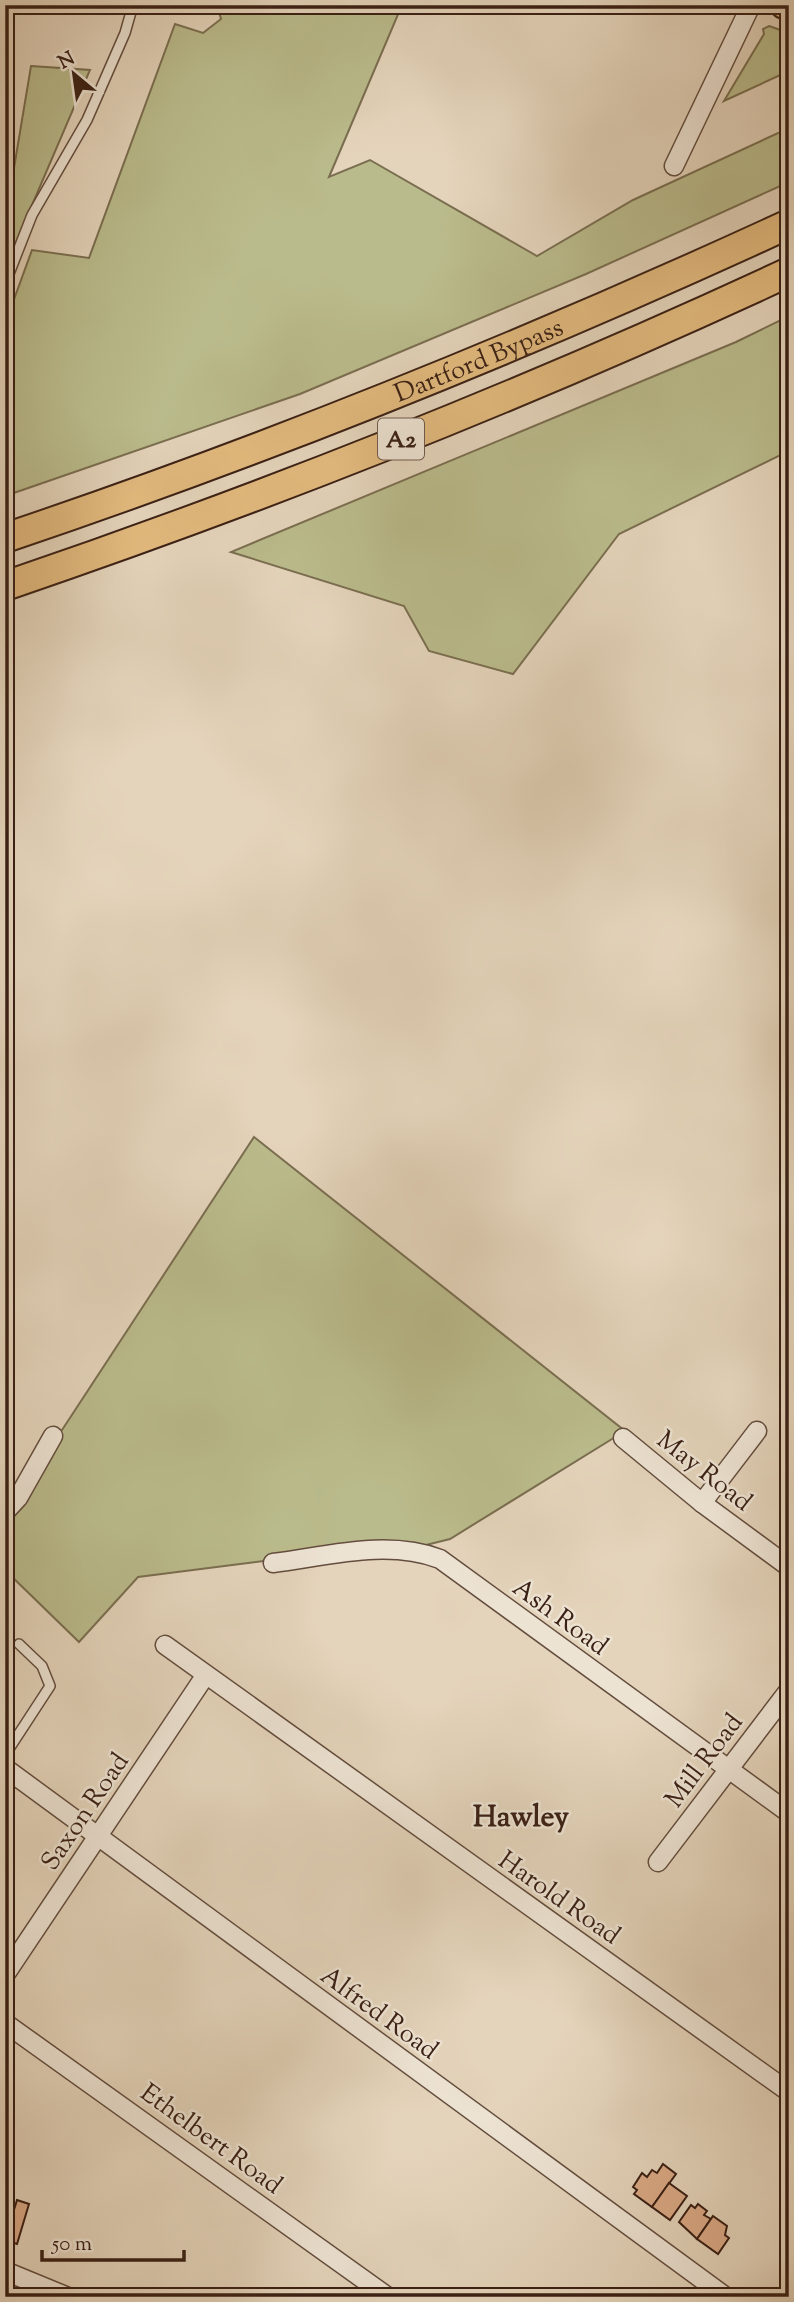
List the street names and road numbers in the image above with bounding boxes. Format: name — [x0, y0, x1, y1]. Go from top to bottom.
street label: Dartford Bypass — [389, 310, 570, 413]
road number: A2 — [378, 418, 424, 460]
street label: May Road — [648, 1423, 759, 1521]
street label: Ash Road — [504, 1571, 615, 1666]
street label: Mill Road — [657, 1706, 753, 1816]
street label: Saxon Road — [33, 1746, 139, 1879]
street label: Harold Road — [490, 1843, 627, 1955]
street label: Alfred Road — [312, 1959, 445, 2070]
street label: Ethelbert Road — [132, 2076, 290, 2205]

